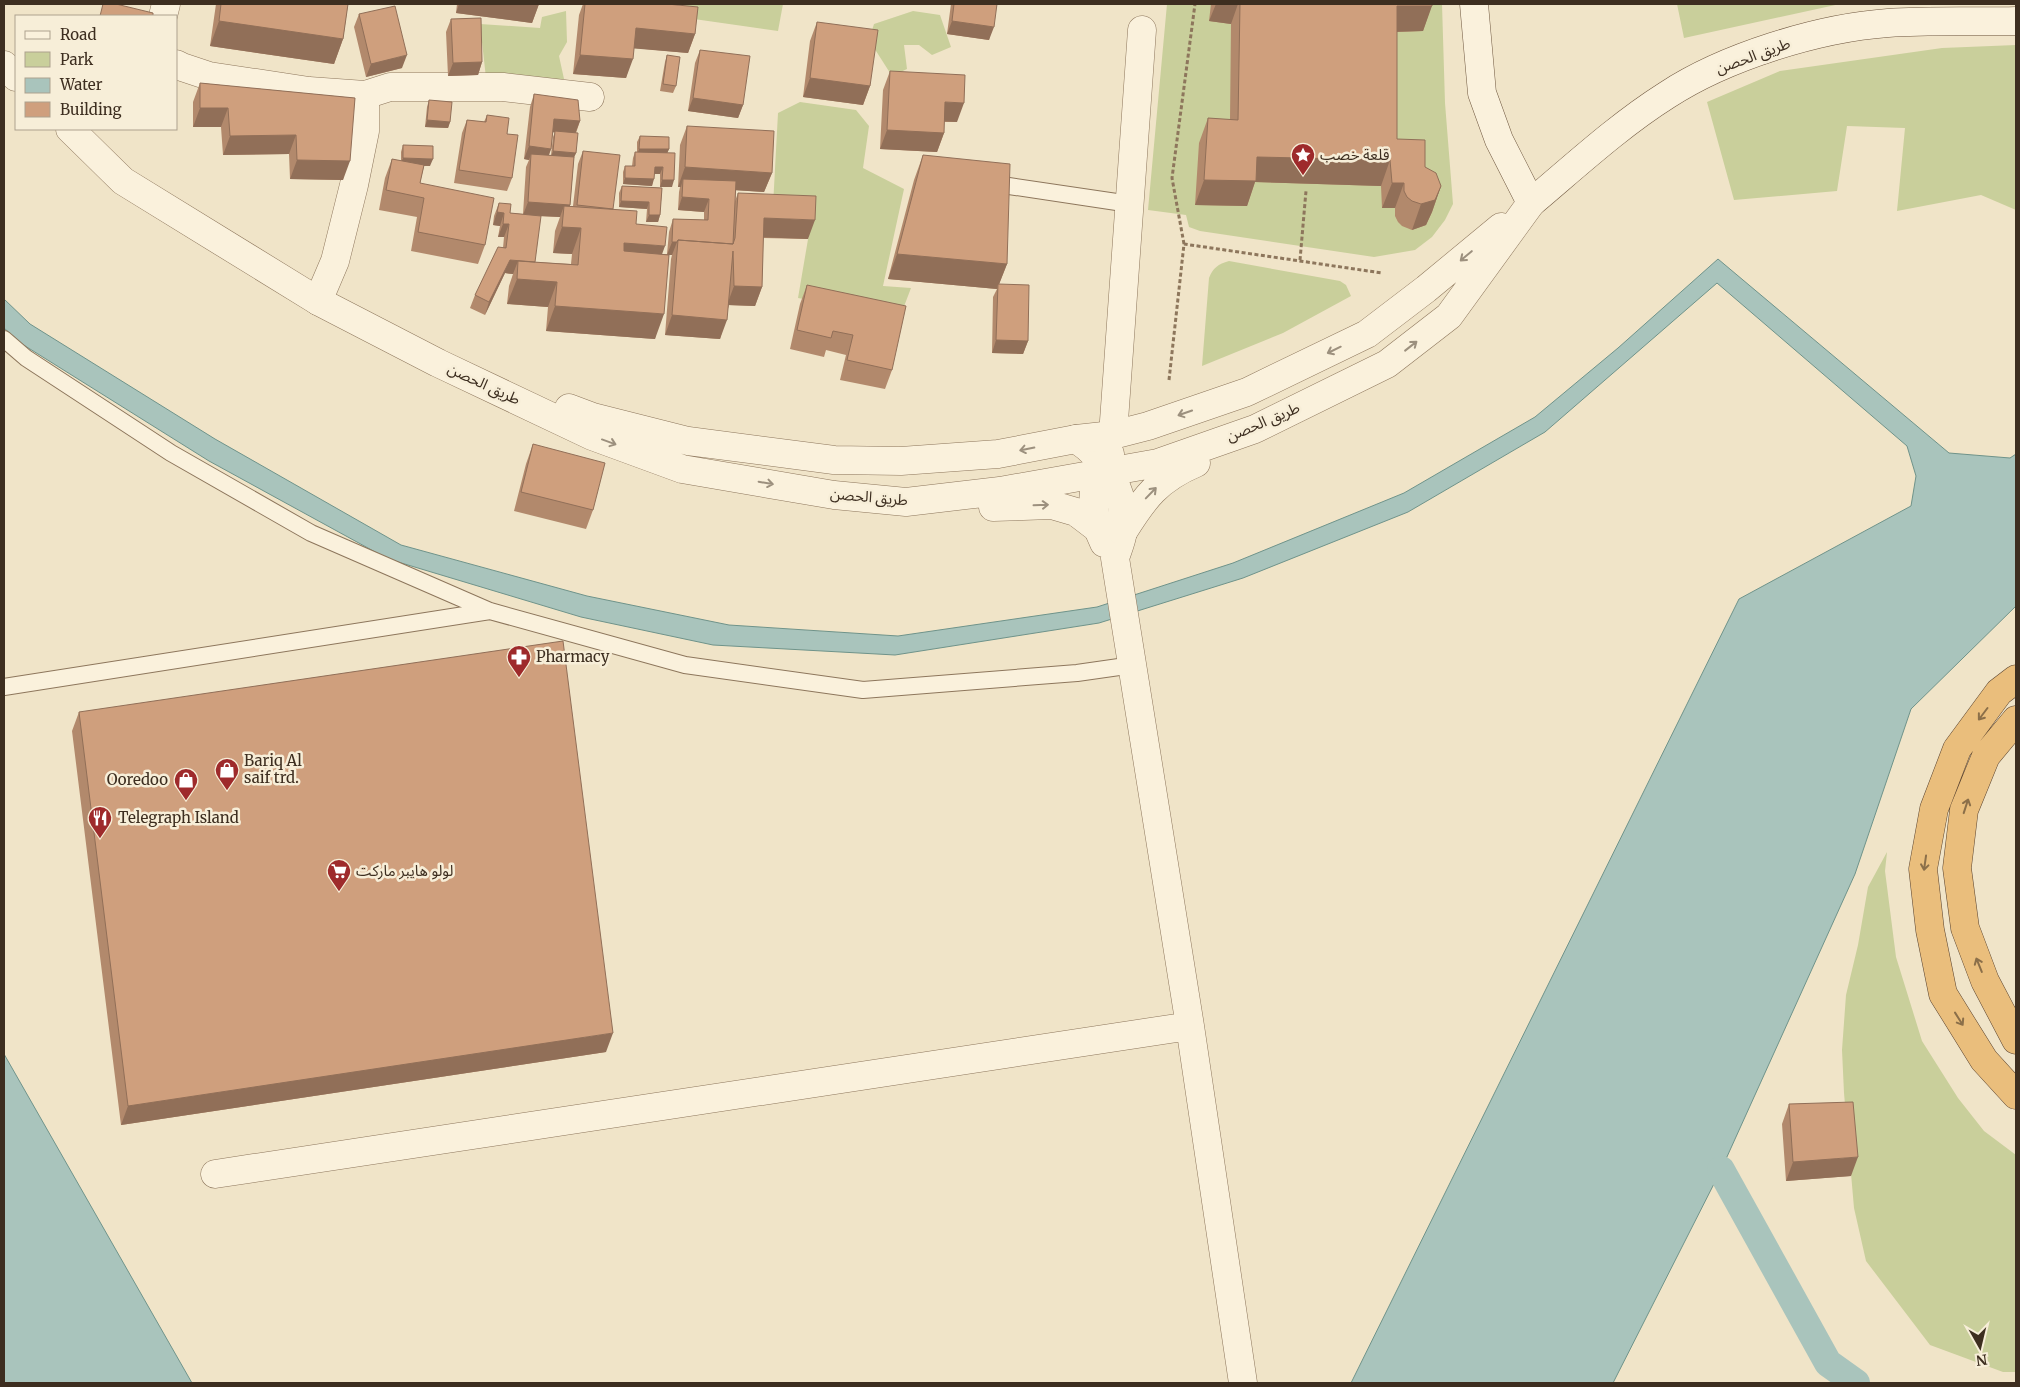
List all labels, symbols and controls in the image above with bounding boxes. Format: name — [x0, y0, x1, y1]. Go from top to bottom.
legend — [15, 15, 178, 130]
text: Road — [60, 25, 96, 44]
street label: طريق الحصن — [1713, 33, 1793, 79]
text: Park — [60, 50, 94, 69]
text: Water — [59, 75, 103, 94]
text: Building — [60, 100, 122, 119]
place icon: قلعة خصب — [1290, 142, 1316, 176]
place label: قلعة خصب — [1320, 145, 1390, 164]
one-way arrow — [1460, 250, 1473, 261]
one-way arrow — [1404, 340, 1417, 351]
one-way arrow — [1327, 346, 1342, 355]
street label: طريق الحصن — [444, 358, 524, 410]
street label: طريق الحصن — [1223, 398, 1303, 446]
one-way arrow — [1177, 409, 1193, 419]
one-way arrow — [601, 438, 616, 447]
one-way arrow — [1019, 444, 1035, 454]
one-way arrow — [757, 479, 773, 489]
street label: طريق الحصن — [829, 484, 909, 510]
one-way arrow — [1145, 486, 1157, 499]
one-way arrow — [1032, 501, 1048, 510]
pharmacy icon: Pharmacy — [506, 644, 532, 678]
place label: Pharmacy — [536, 647, 610, 666]
one-way arrow — [1978, 707, 1988, 721]
place label: Bariq Al saif trd. — [244, 751, 302, 787]
shop icon: Bariq Al saif trd. — [214, 757, 240, 791]
shop icon: Ooredoo — [173, 767, 199, 801]
place label: Ooredoo — [107, 770, 168, 789]
one-way arrow — [1962, 799, 1972, 815]
restaurant icon: Telegraph Island — [87, 805, 113, 839]
place label: Telegraph Island — [118, 808, 239, 827]
one-way arrow — [1920, 854, 1930, 870]
supermarket icon: لولو هايبر ماركت — [326, 858, 352, 892]
place label: لولو هايبر ماركت — [356, 861, 453, 880]
one-way arrow — [1974, 958, 1983, 973]
one-way arrow — [1954, 1011, 1964, 1025]
north arrow — [1955, 1322, 2005, 1372]
text: N — [1975, 1350, 1989, 1370]

